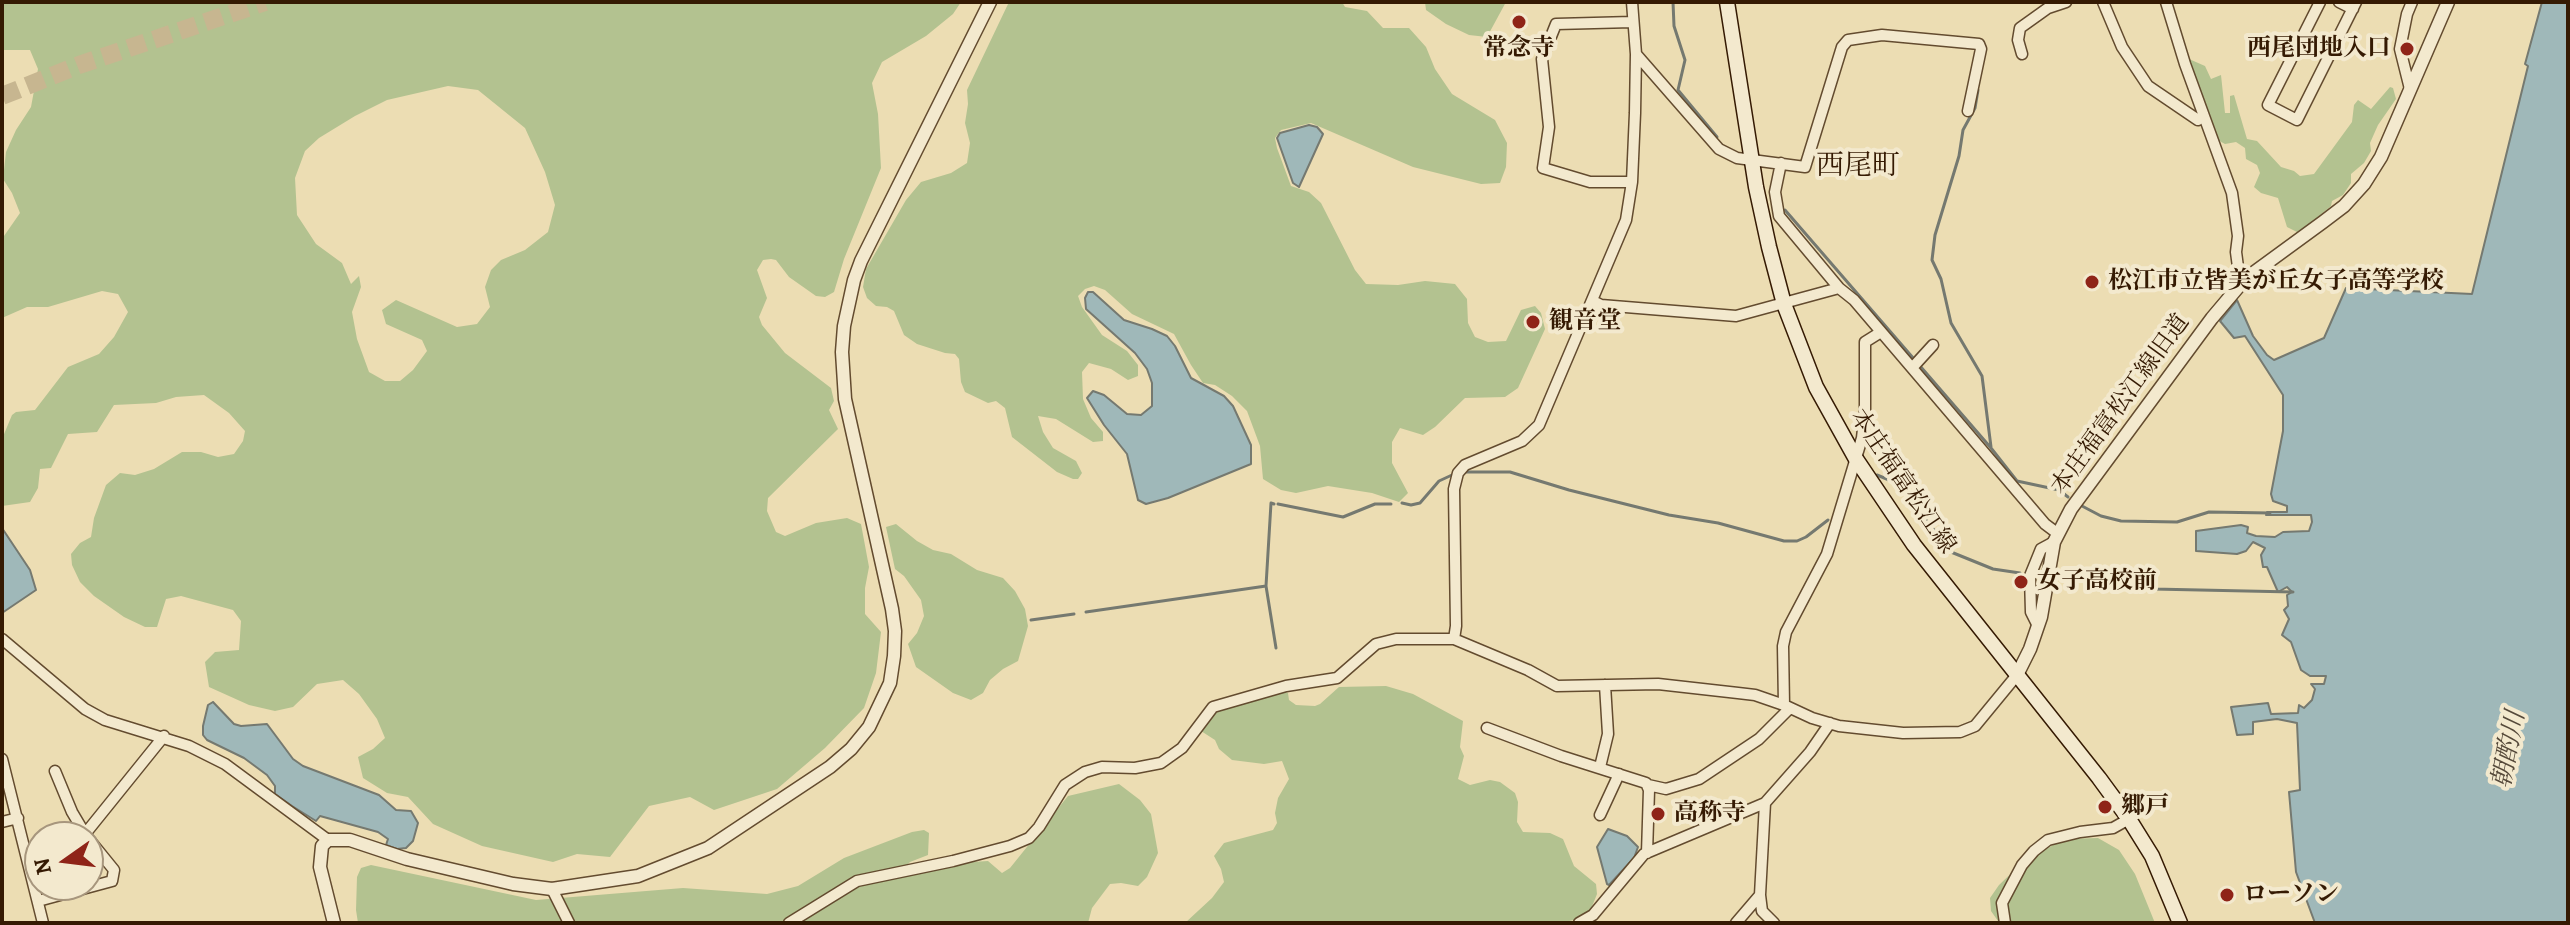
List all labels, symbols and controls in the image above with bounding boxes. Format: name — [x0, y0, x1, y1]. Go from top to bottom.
marker: 常念寺 — [1510, 13, 1528, 31]
place label: 常念寺 — [1483, 35, 1555, 63]
place label: 西尾団地入口 — [2247, 35, 2391, 63]
marker: 西尾団地入口 — [2398, 40, 2416, 58]
district label: 西尾町 — [1816, 150, 1900, 184]
place label: 松江市立皆美が丘女子高等学校 — [2108, 268, 2444, 296]
marker: 松江市立皆美が丘女子高等学校 — [2083, 273, 2101, 291]
place label: 観音堂 — [1549, 308, 1621, 336]
street label: 本庄福富松江線旧道 — [2046, 309, 2196, 501]
marker: 観音堂 — [1524, 313, 1542, 331]
street label: 本庄福富松江線 — [1843, 404, 1961, 560]
place label: 女子高校前 — [2037, 568, 2157, 596]
marker: 女子高校前 — [2012, 573, 2030, 591]
water label: 朝酌川 — [2487, 709, 2533, 791]
place label: 郷戸 — [2121, 793, 2169, 821]
marker: 郷戸 — [2096, 798, 2114, 816]
place label: 高称寺 — [1674, 800, 1746, 828]
marker: 高称寺 — [1649, 805, 1667, 823]
north arrow — [24, 821, 104, 901]
text: N — [26, 855, 59, 878]
place label: ローソン — [2243, 881, 2339, 909]
marker: ローソン — [2218, 886, 2236, 904]

